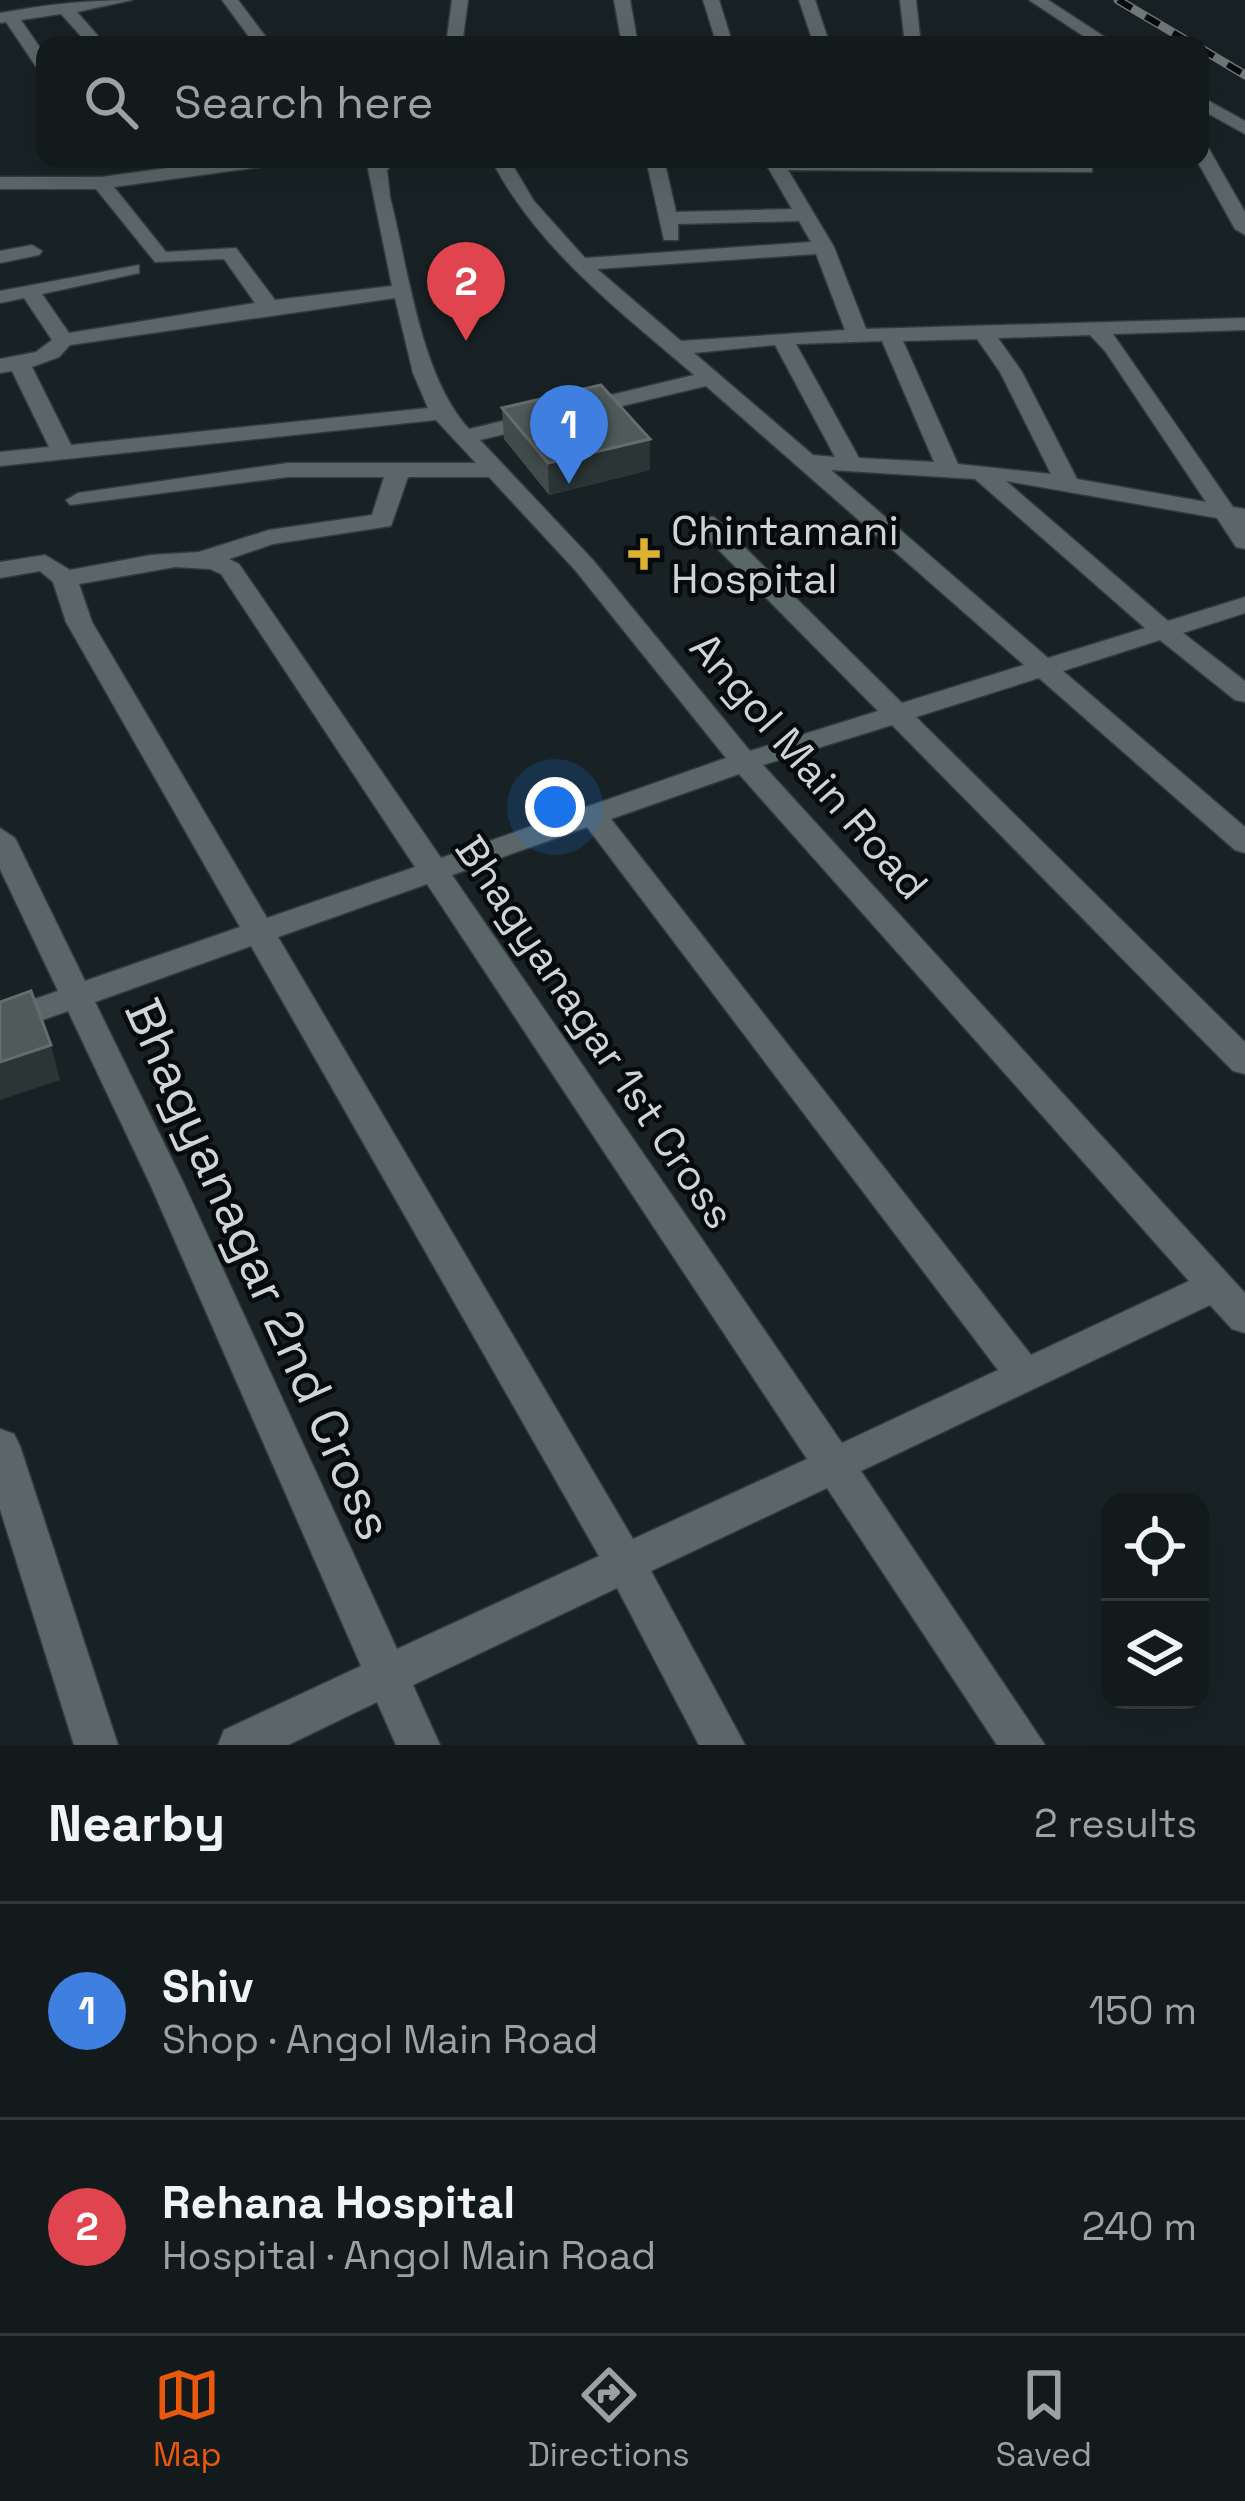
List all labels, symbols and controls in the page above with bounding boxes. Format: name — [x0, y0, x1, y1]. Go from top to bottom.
search box — [36, 36, 1209, 168]
icon: search — [78, 69, 144, 135]
text: Search here — [174, 74, 433, 131]
pin: 2 — [427, 242, 505, 341]
pin: 1 — [530, 385, 608, 484]
place label: Chintamani Hospital — [671, 504, 899, 605]
marker: Chintamani Hospital — [628, 538, 660, 570]
street label: Angol Main Road — [679, 622, 939, 910]
your location — [525, 777, 585, 837]
street label: Bhagyanagar 1st Cross — [444, 825, 746, 1239]
street label: Bhagyanagar 2nd Cross — [110, 988, 408, 1550]
map controls — [1101, 1493, 1209, 1709]
button: locate — [1101, 1493, 1209, 1601]
button: layers — [1101, 1601, 1209, 1709]
text: Nearby — [48, 1791, 225, 1856]
text: 2 results — [1034, 1799, 1197, 1848]
text: Shiv — [162, 1958, 254, 2015]
text: 1 — [78, 1986, 96, 2035]
text: 150 m — [1089, 1986, 1197, 2035]
text: Shop · Angol Main Road — [162, 2015, 598, 2064]
text: Rehana Hospital — [162, 2174, 515, 2231]
text: 2 — [75, 2202, 99, 2251]
text: 240 m — [1082, 2202, 1197, 2251]
text: Hospital · Angol Main Road — [162, 2231, 656, 2280]
tab: Map — [153, 2362, 222, 2476]
tab: Directions — [528, 2362, 690, 2476]
tab: Saved — [996, 2362, 1092, 2476]

